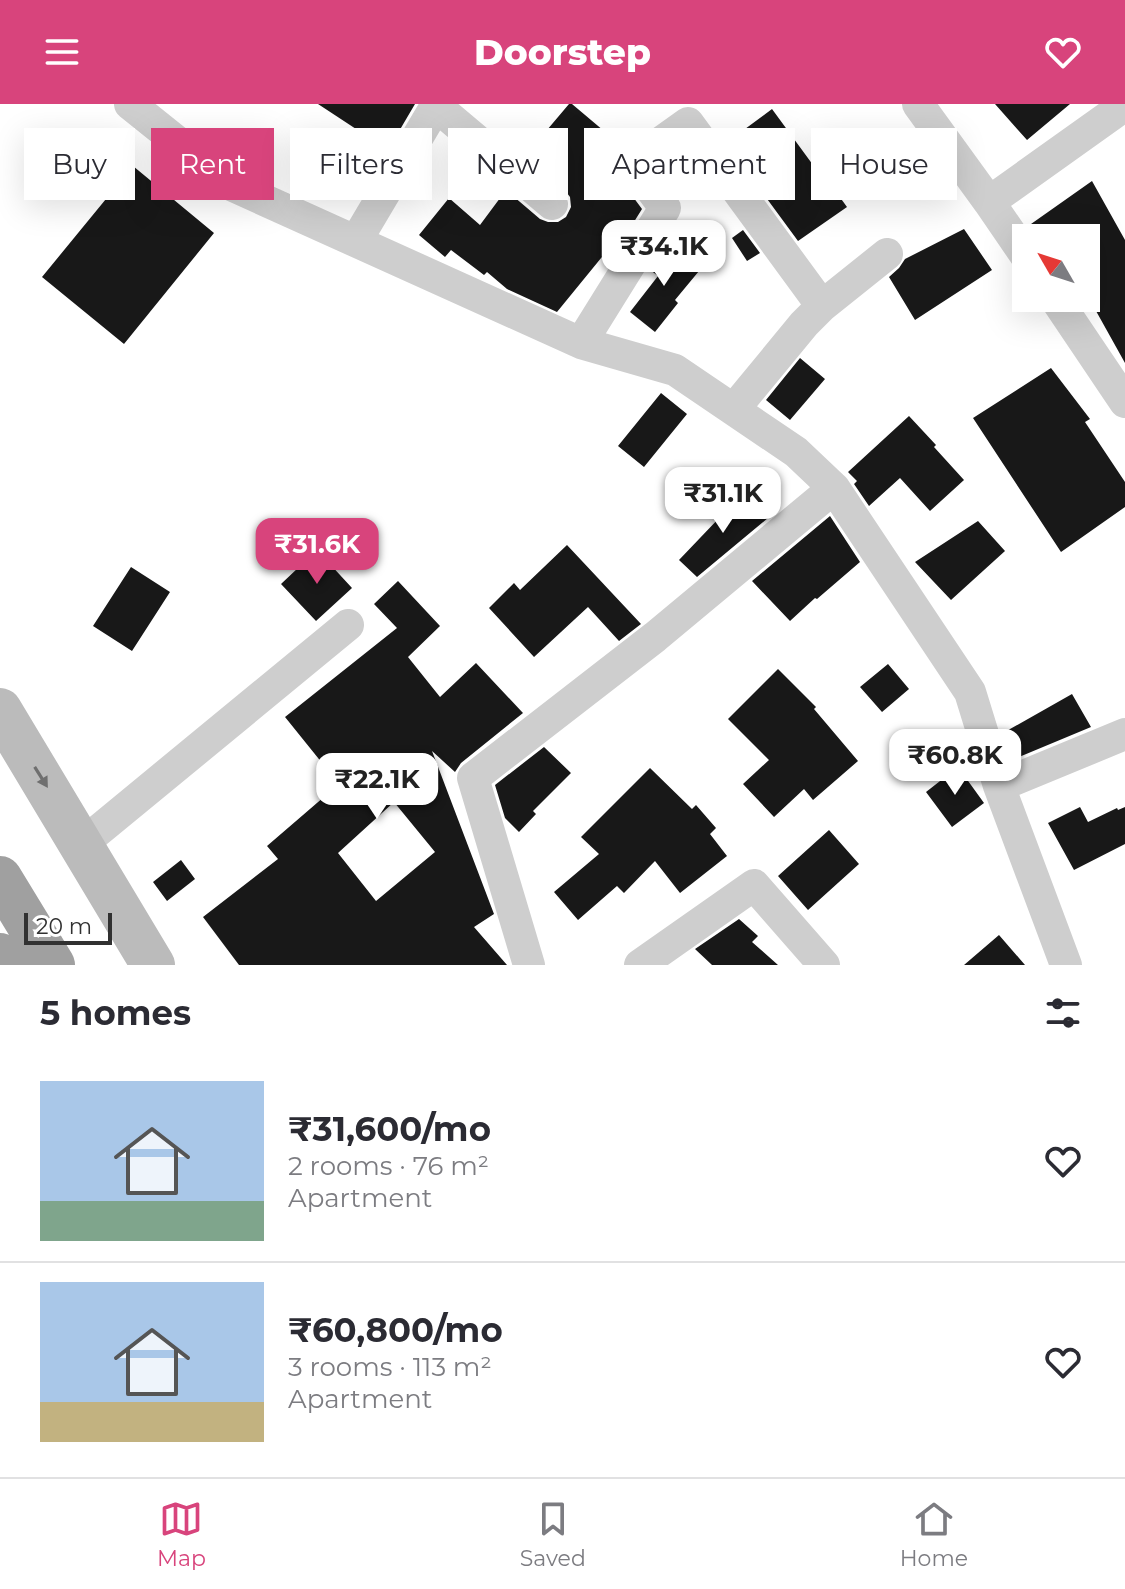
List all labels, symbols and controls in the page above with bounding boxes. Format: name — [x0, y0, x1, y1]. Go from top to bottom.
icon: menu — [40, 30, 84, 74]
text: Doorstep — [474, 30, 651, 74]
icon: heart — [1041, 30, 1085, 74]
chip: Buy — [24, 128, 135, 200]
chip: Rent — [151, 128, 274, 200]
chip: Filters — [290, 128, 432, 200]
chip: New — [448, 128, 568, 200]
chip: Apartment — [584, 128, 795, 200]
chip: House — [811, 128, 957, 200]
pin: ₹34.1K — [599, 220, 729, 288]
north arrow — [1012, 224, 1100, 312]
map controls — [1012, 224, 1100, 312]
text: ₹34.1K — [620, 230, 708, 262]
pin: ₹31.1K — [658, 467, 788, 535]
text: ₹31.1K — [683, 477, 763, 509]
pin: ₹31.6K — [252, 518, 382, 586]
text: ₹31.6K — [274, 528, 360, 560]
pin: ₹60.8K — [890, 729, 1020, 797]
text: ₹60.8K — [907, 739, 1003, 771]
pin: ₹22.1K — [312, 753, 442, 821]
text: ₹22.1K — [334, 763, 420, 795]
one-way arrow — [33, 766, 47, 788]
scale bar — [24, 909, 112, 945]
text: 20 m — [36, 913, 92, 940]
icon: filters — [1041, 991, 1085, 1035]
text: 5 homes — [40, 992, 191, 1034]
text: ₹31,600/mo — [288, 1108, 491, 1150]
icon: home — [104, 1113, 200, 1209]
icon: heart — [1041, 1139, 1085, 1183]
text: 2 rooms · 76 m² — [288, 1150, 489, 1182]
text: Apartment — [288, 1182, 432, 1214]
text: ₹60,800/mo — [288, 1309, 503, 1351]
icon: home — [104, 1314, 200, 1410]
icon: heart — [1041, 1340, 1085, 1384]
text: 3 rooms · 113 m² — [288, 1351, 492, 1383]
text: Apartment — [288, 1383, 432, 1415]
tab: Map — [157, 1497, 206, 1572]
tab: Saved — [520, 1497, 586, 1572]
tab: Home — [900, 1497, 968, 1572]

